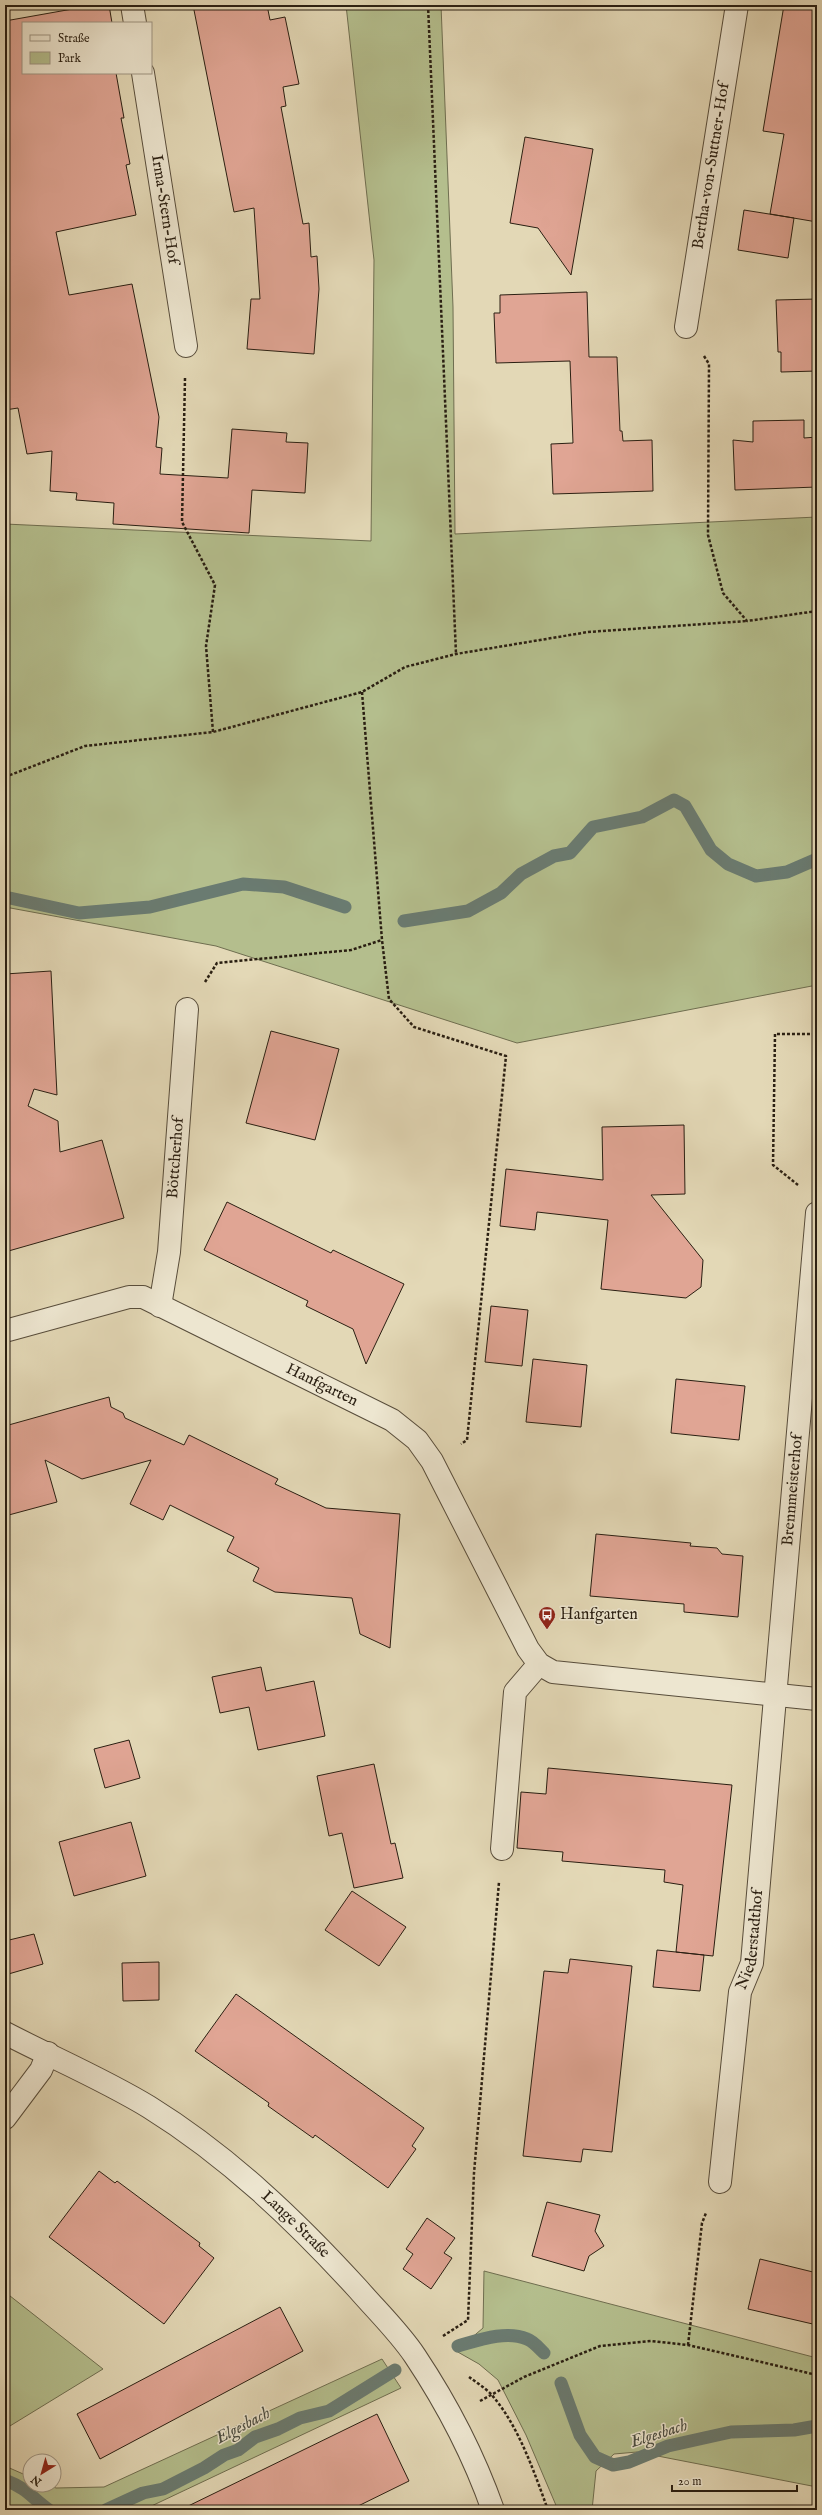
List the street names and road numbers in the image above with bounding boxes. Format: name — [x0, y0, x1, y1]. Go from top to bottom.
street label: Bertha-von-Suttner-Hof — [688, 78, 735, 251]
street label: Irma-Stern-Hof — [146, 153, 183, 268]
street label: Böttcherhof — [163, 1113, 189, 1199]
street label: Hanfgarten — [282, 1359, 362, 1412]
street label: Brennmeisterhof — [778, 1430, 808, 1547]
street label: Niederstadthof — [732, 1886, 769, 1993]
street label: Lange Straße — [257, 2187, 334, 2263]

